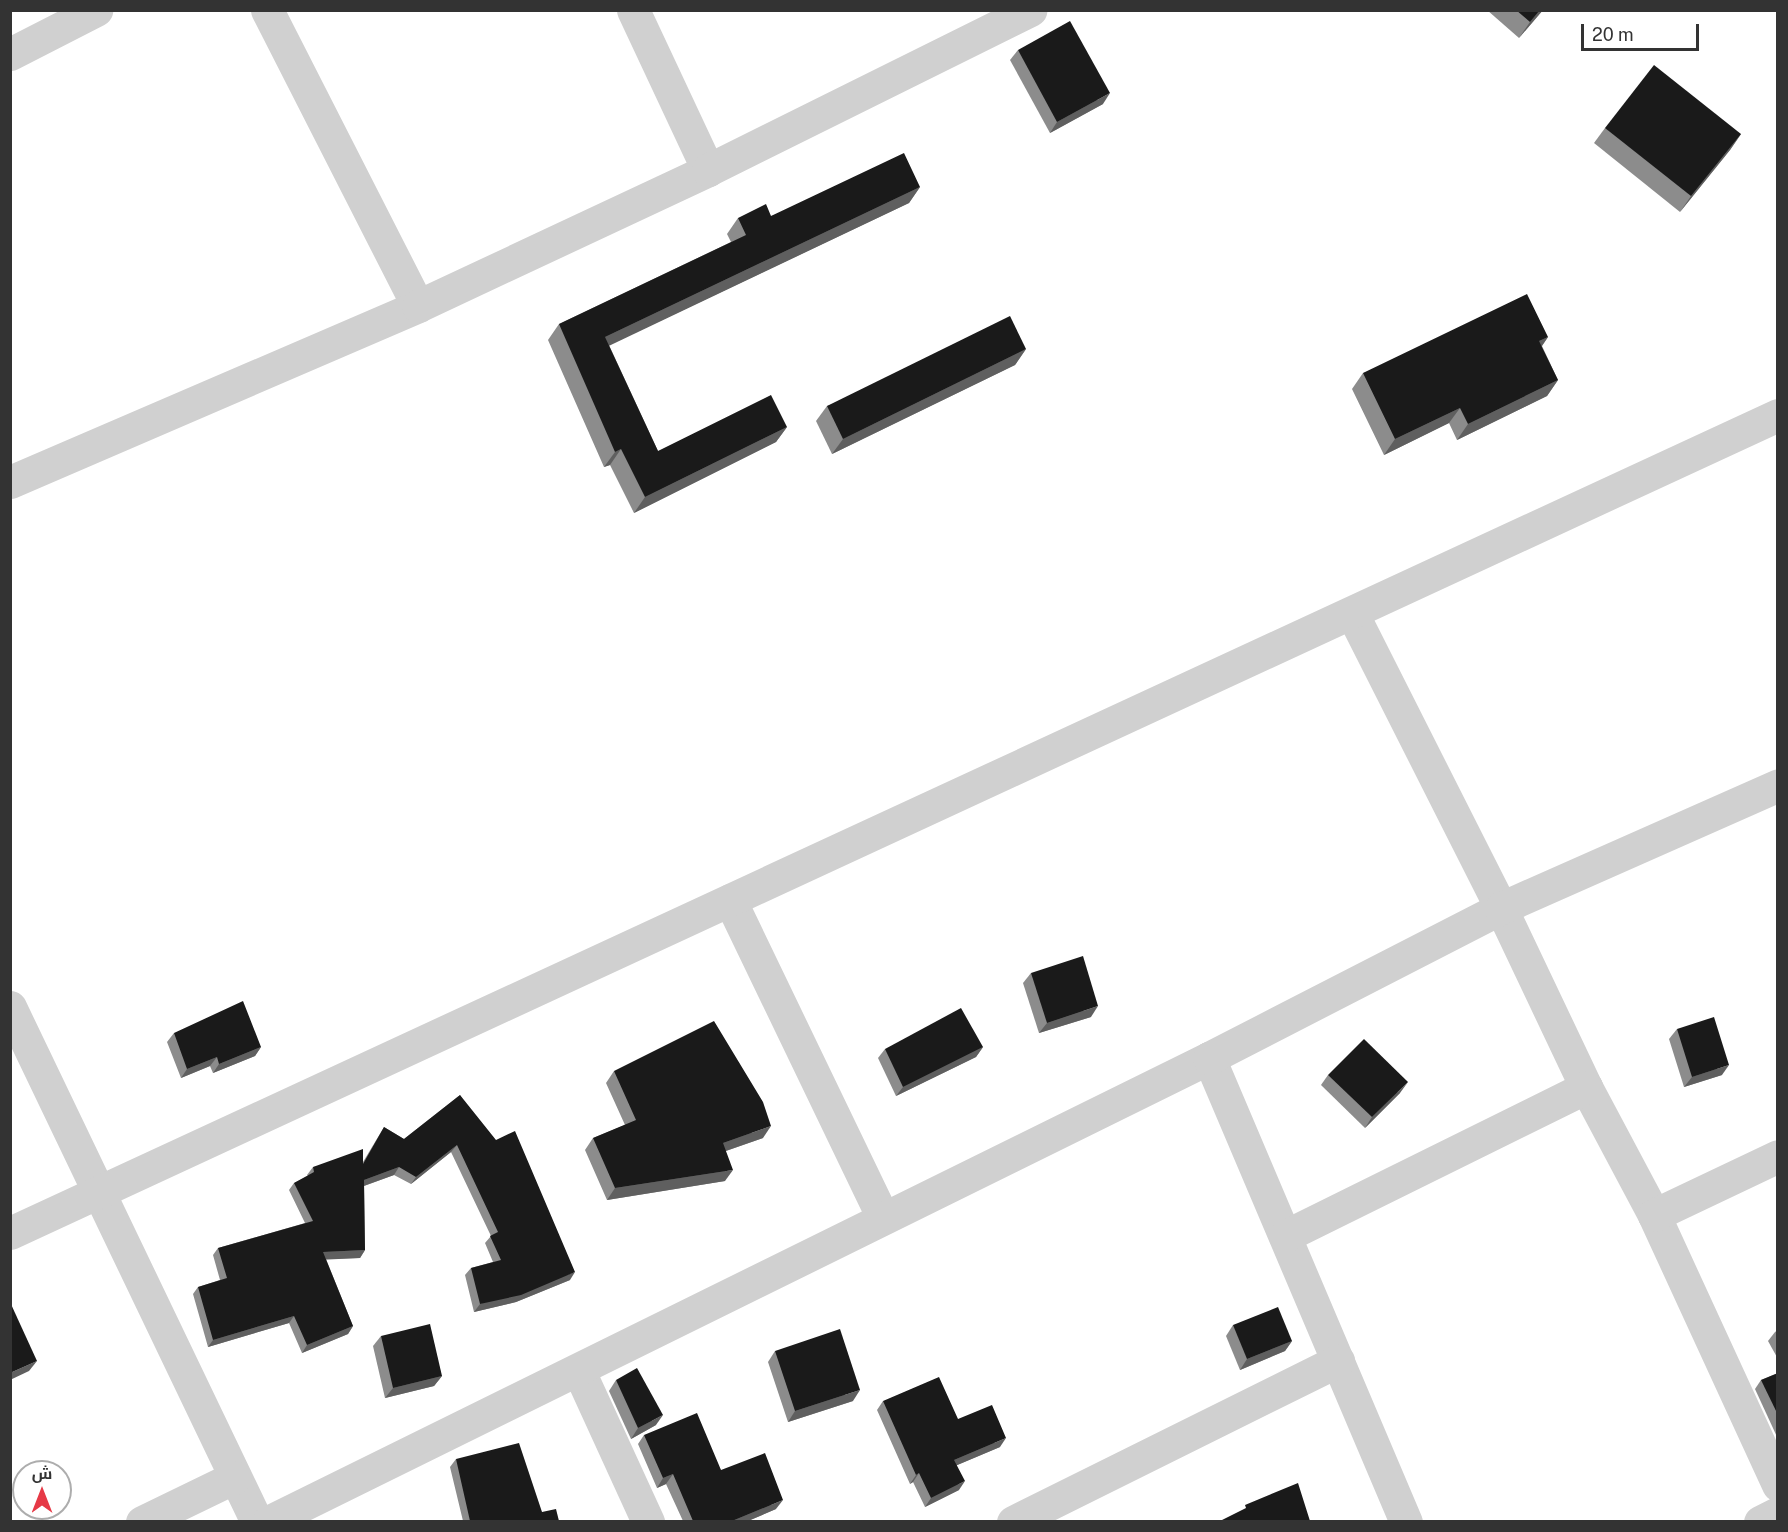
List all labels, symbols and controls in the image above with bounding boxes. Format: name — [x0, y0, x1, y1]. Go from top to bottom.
scale bar — [1584, 12, 1702, 50]
text: 20 m — [1592, 24, 1634, 45]
north arrow — [12, 1460, 72, 1520]
text: ش — [32, 1464, 52, 1483]

